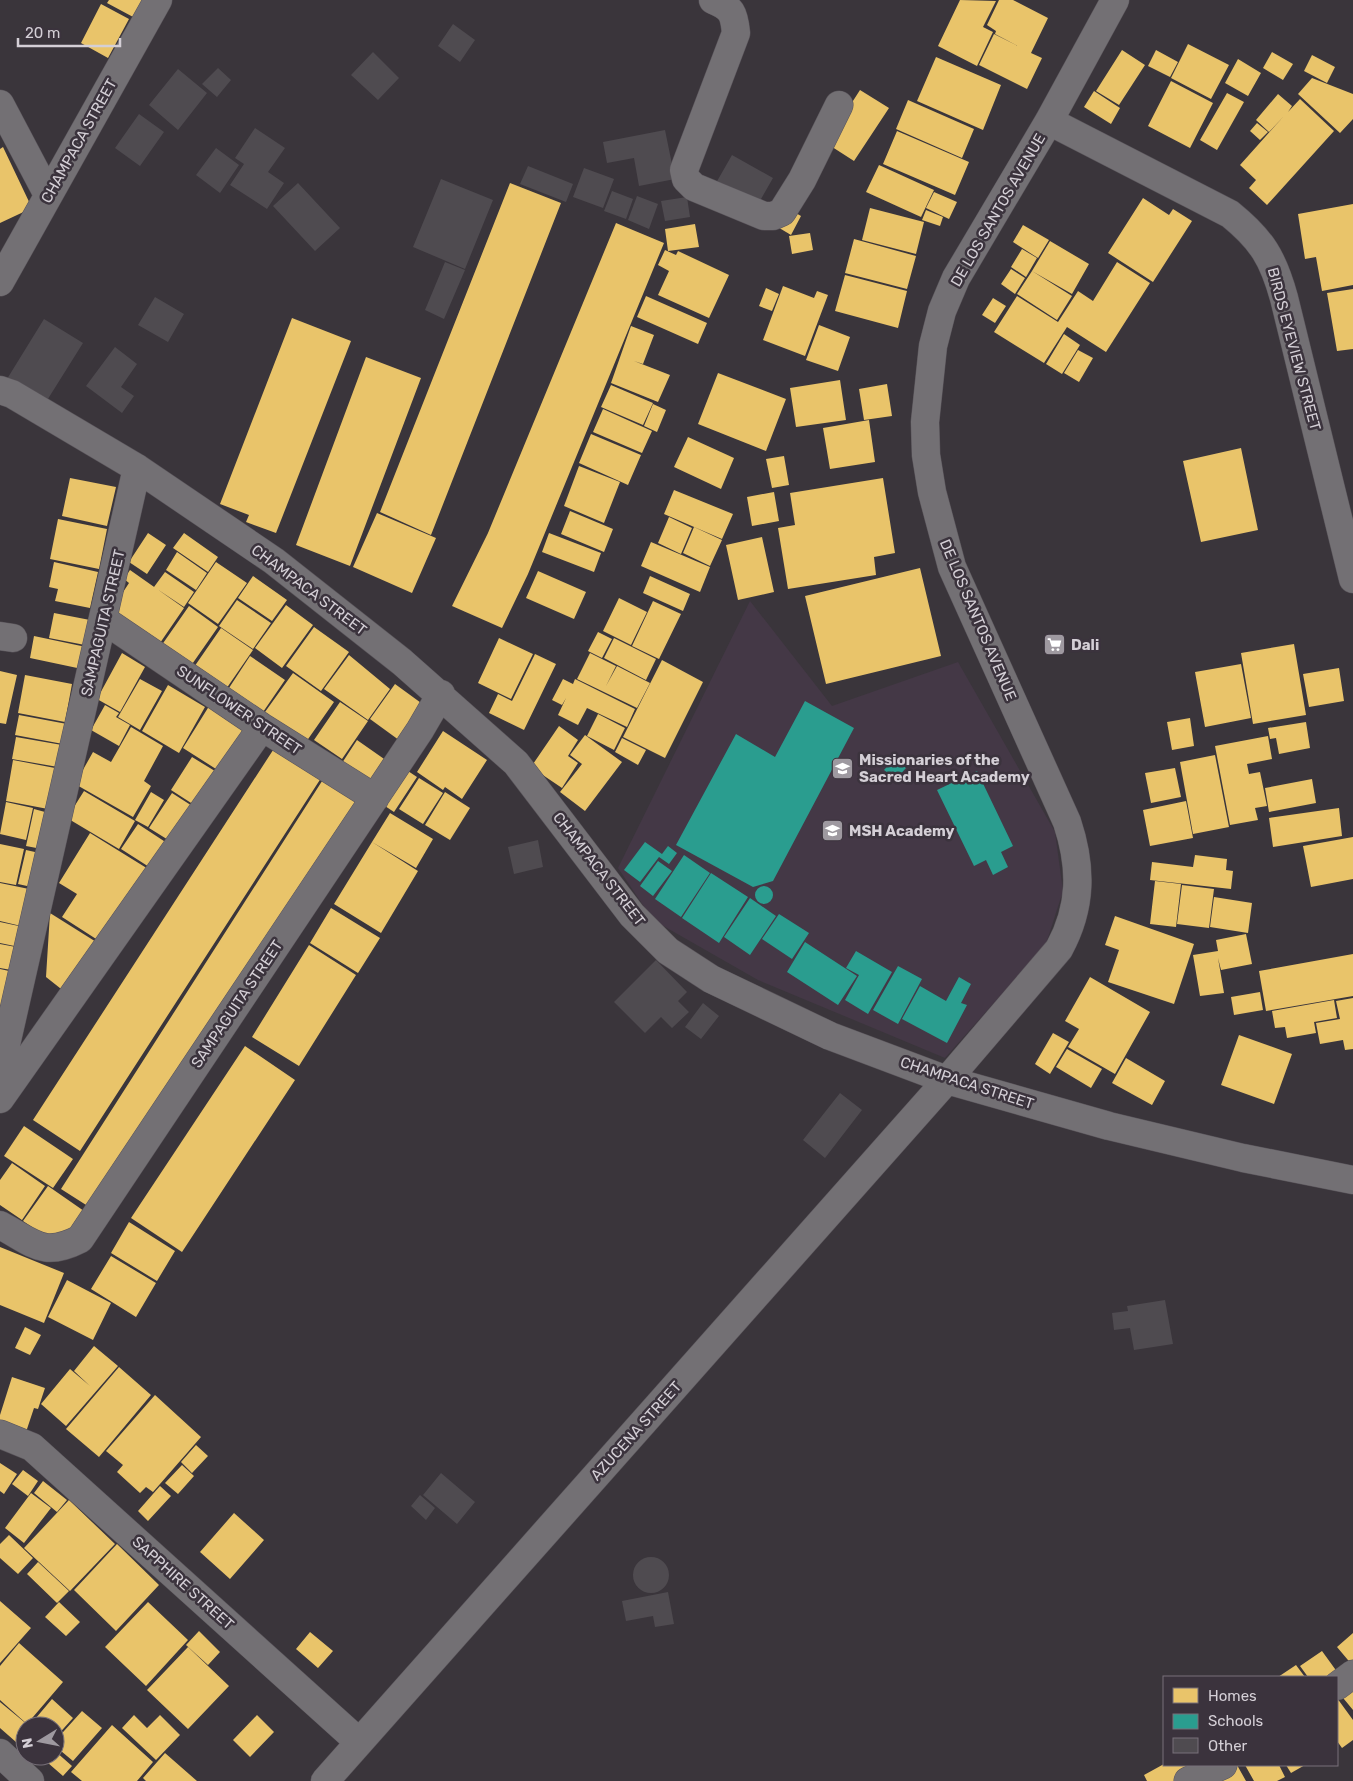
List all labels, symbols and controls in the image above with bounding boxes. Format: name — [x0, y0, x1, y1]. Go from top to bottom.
scale bar — [18, 15, 120, 47]
text: 20 m — [25, 24, 60, 42]
street label: CHAMPACA STREET — [37, 75, 121, 206]
street label: DE LOS SANTOS AVENUE — [947, 130, 1049, 290]
street label: BIRDS EYEVIEW STREET — [1264, 265, 1325, 433]
street label: DE LOS SANTOS AVENUE — [936, 537, 1020, 703]
street label: CHAMPACA STREET — [248, 541, 370, 639]
street label: SAMPAGUITA STREET — [77, 547, 129, 698]
supermarket icon: Dali — [1043, 633, 1067, 657]
place label: Dali — [1071, 636, 1099, 654]
street label: SUNFLOWER STREET — [173, 662, 305, 759]
place label: Missionaries of the Sacred Heart Academy — [859, 751, 1030, 786]
school or university icon: Missionaries of the Sacred Heart Academy — [831, 757, 855, 781]
street label: CHAMPACA STREET — [549, 809, 649, 930]
school or university icon: MSH Academy — [821, 819, 845, 843]
place label: MSH Academy — [849, 822, 955, 840]
street label: SAMPAGUITA STREET — [188, 936, 287, 1071]
street label: CHAMPACA STREET — [898, 1053, 1036, 1113]
street label: AZUCENA STREET — [587, 1378, 685, 1484]
street label: SAPPHIRE STREET — [128, 1533, 238, 1634]
legend — [1163, 1676, 1338, 1766]
text: Homes — [1208, 1687, 1257, 1705]
text: Schools — [1208, 1712, 1264, 1730]
north arrow — [15, 1716, 65, 1766]
text: N — [18, 1737, 37, 1750]
text: Other — [1208, 1737, 1248, 1755]

